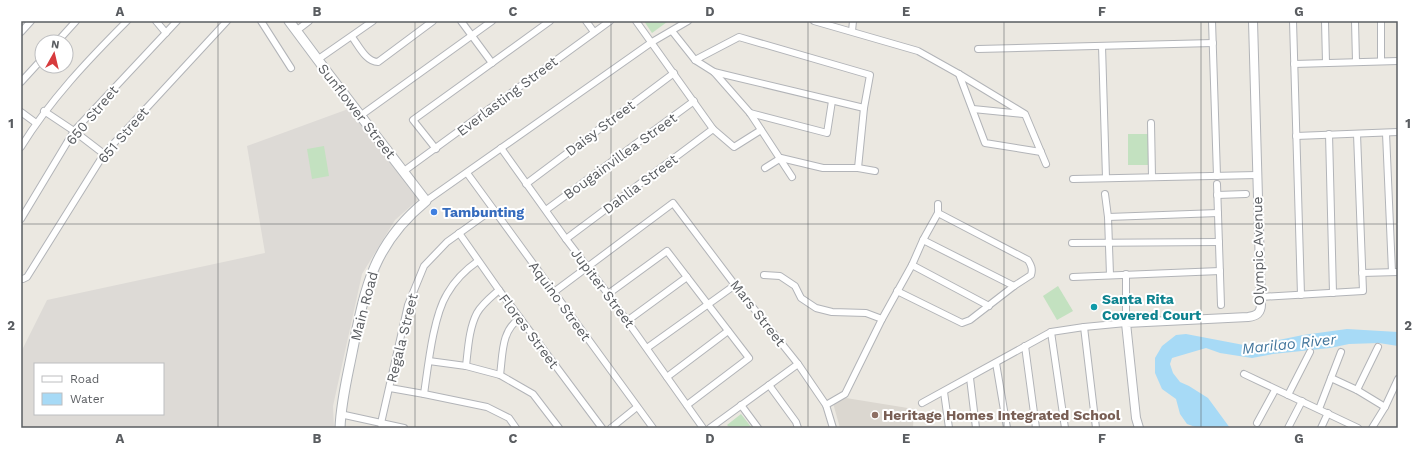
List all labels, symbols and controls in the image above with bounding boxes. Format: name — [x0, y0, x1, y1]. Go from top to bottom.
text: A — [116, 4, 125, 19]
text: B — [313, 4, 322, 19]
text: C — [509, 4, 518, 19]
text: D — [705, 4, 715, 19]
text: E — [902, 4, 910, 19]
text: F — [1098, 4, 1106, 19]
text: G — [1294, 4, 1304, 19]
north arrow — [34, 34, 74, 74]
text: N — [50, 38, 60, 52]
street label: Everlasting Street — [454, 53, 561, 139]
street label: Sunflower Street — [315, 60, 399, 162]
street label: 650 Street — [63, 82, 121, 148]
street label: Daisy Street — [562, 97, 638, 159]
street label: 651 Street — [94, 104, 152, 166]
street label: Bougainvillea Street — [560, 110, 680, 202]
text: 1 — [8, 116, 14, 131]
text: 1 — [1405, 116, 1411, 131]
street label: Dahlia Street — [600, 151, 681, 217]
street label: Olympic Avenue — [1249, 196, 1267, 306]
place label: Tambunting — [442, 204, 524, 220]
marker: Tambunting — [429, 207, 439, 217]
street label: Jupiter Street — [568, 245, 638, 331]
street label: Aquino Street — [526, 258, 594, 344]
street label: Main Road — [347, 270, 381, 342]
street label: Mars Street — [727, 277, 789, 349]
street label: Flores Street — [496, 291, 562, 371]
place label: Santa Rita Covered Court — [1102, 291, 1201, 323]
street label: Regala Street — [383, 292, 421, 384]
marker: Santa Rita Covered Court — [1089, 302, 1099, 312]
text: 2 — [7, 318, 15, 333]
text: 2 — [1404, 318, 1412, 333]
water label: Marilao River — [1241, 330, 1338, 358]
legend — [34, 363, 164, 415]
text: Road — [70, 372, 99, 386]
text: Water — [70, 392, 105, 406]
place label: Heritage Homes Integrated School — [883, 407, 1121, 423]
marker: Heritage Homes Integrated School — [870, 410, 880, 420]
text: A — [116, 431, 125, 446]
text: B — [313, 431, 322, 446]
text: C — [509, 431, 518, 446]
text: D — [705, 431, 715, 446]
text: E — [902, 431, 910, 446]
text: F — [1098, 431, 1106, 446]
text: G — [1294, 431, 1304, 446]

